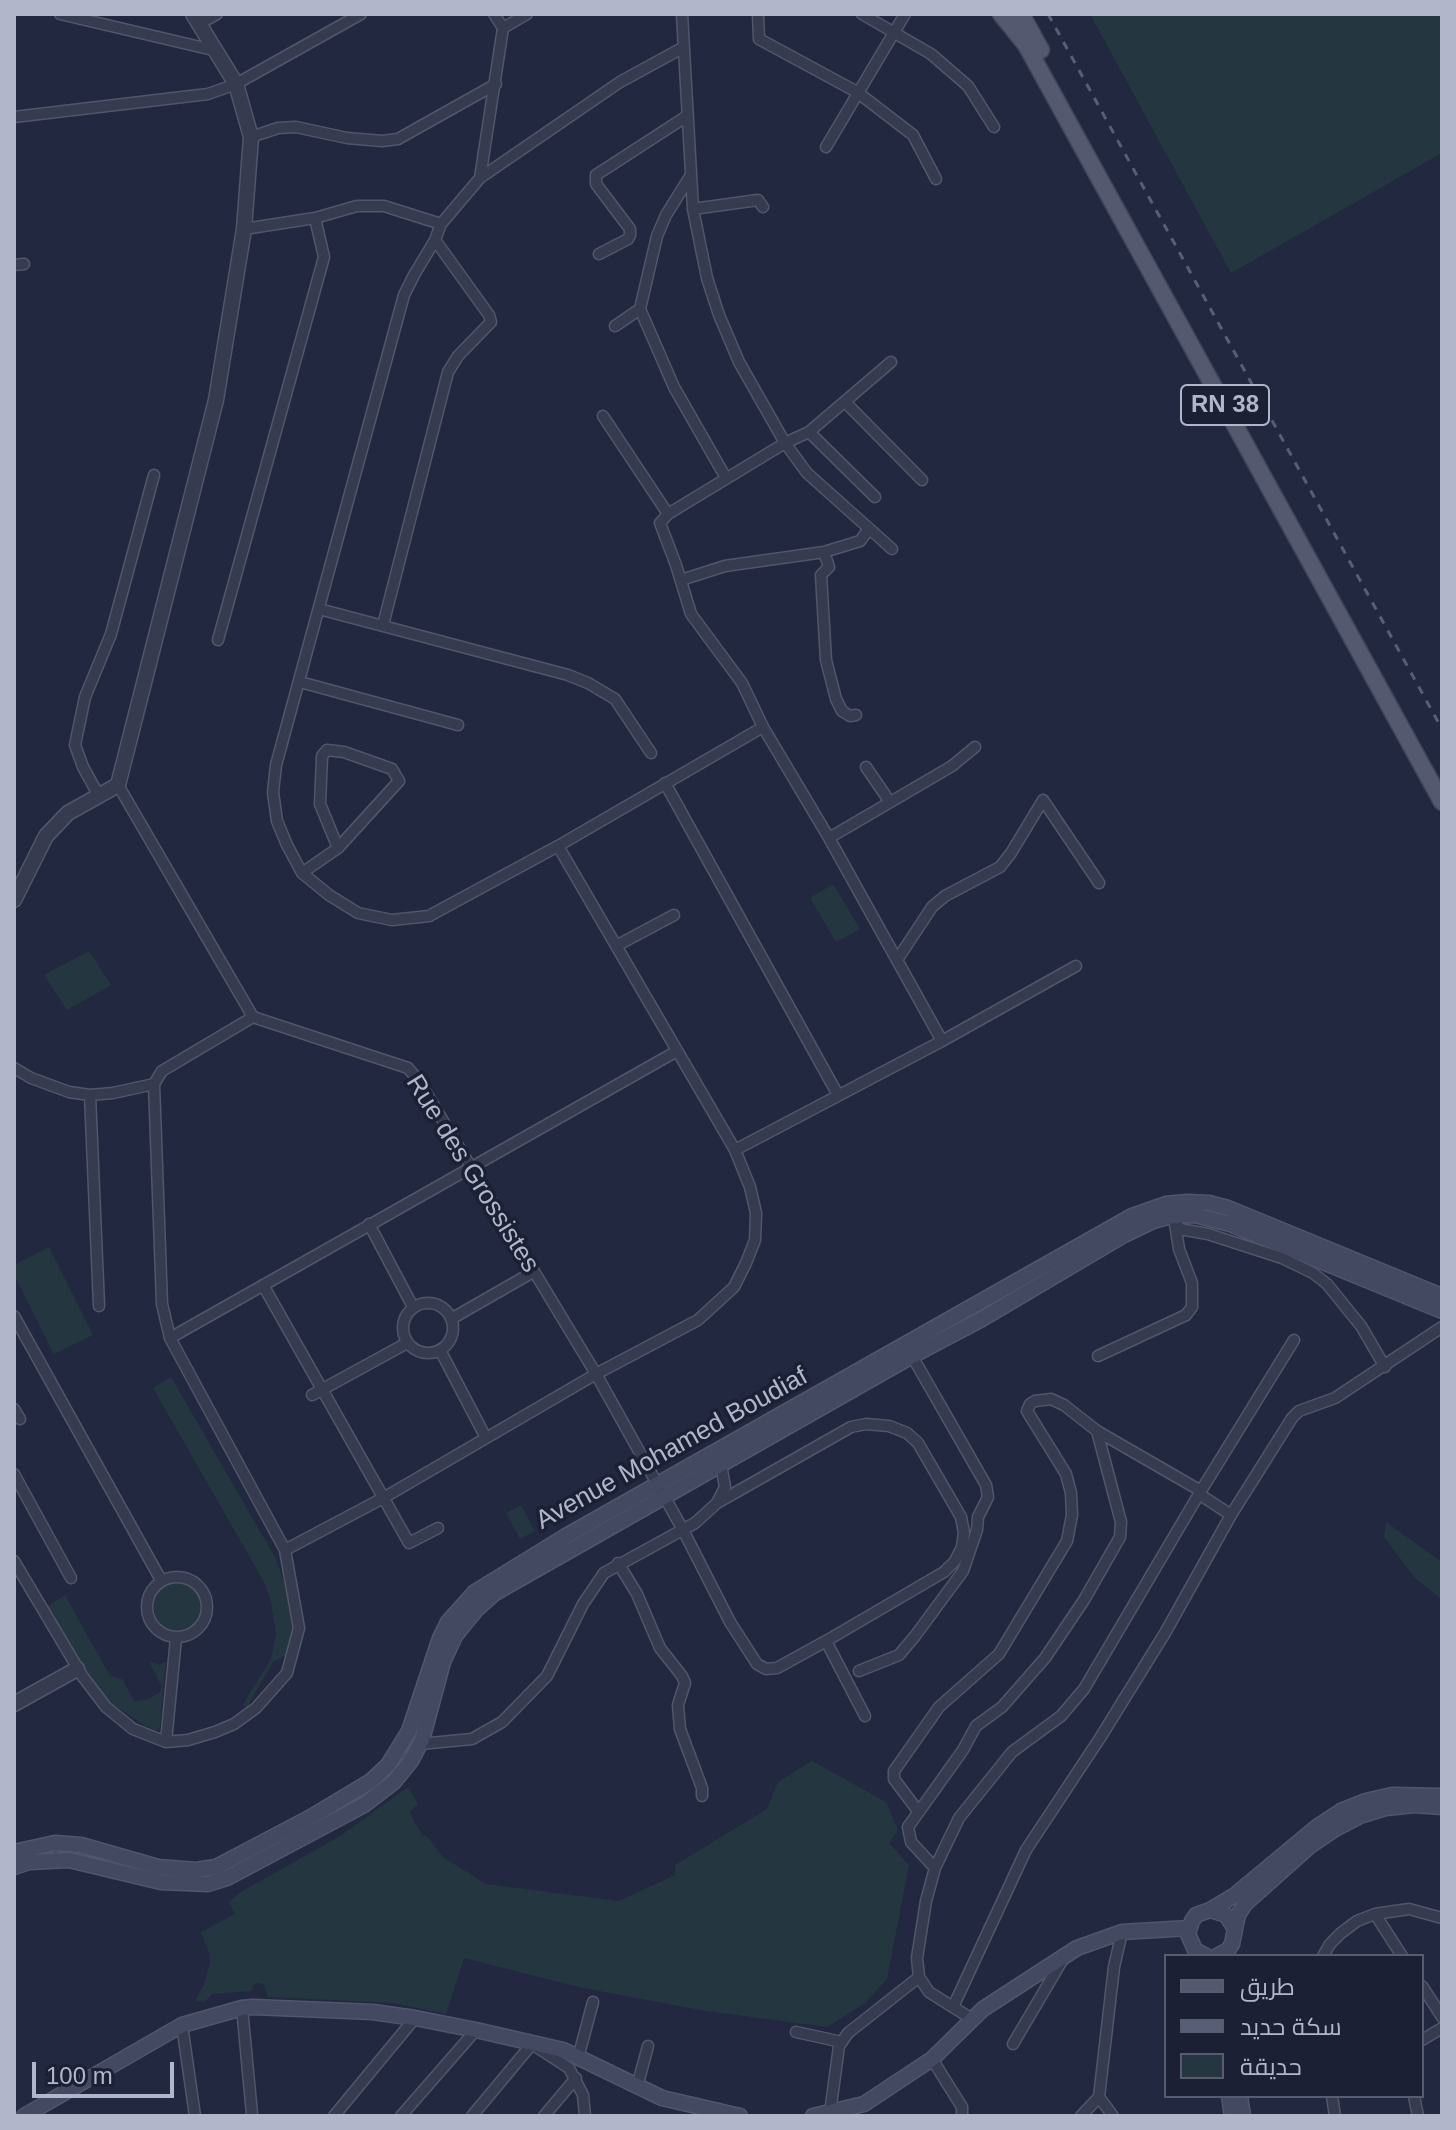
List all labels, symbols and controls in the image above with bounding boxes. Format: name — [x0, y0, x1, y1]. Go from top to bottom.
road number: RN 38 — [1181, 385, 1269, 425]
street label: Rue des Grossistes — [399, 1070, 545, 1278]
street label: Avenue Mohamed Boudiaf — [531, 1361, 813, 1537]
legend — [1164, 1954, 1424, 2098]
text: طريق — [1240, 1973, 1295, 2000]
text: سكة حديد — [1240, 2013, 1342, 2040]
scale bar — [36, 2046, 178, 2096]
text: حديقة — [1240, 2053, 1302, 2080]
text: 100 m — [46, 2062, 113, 2089]

